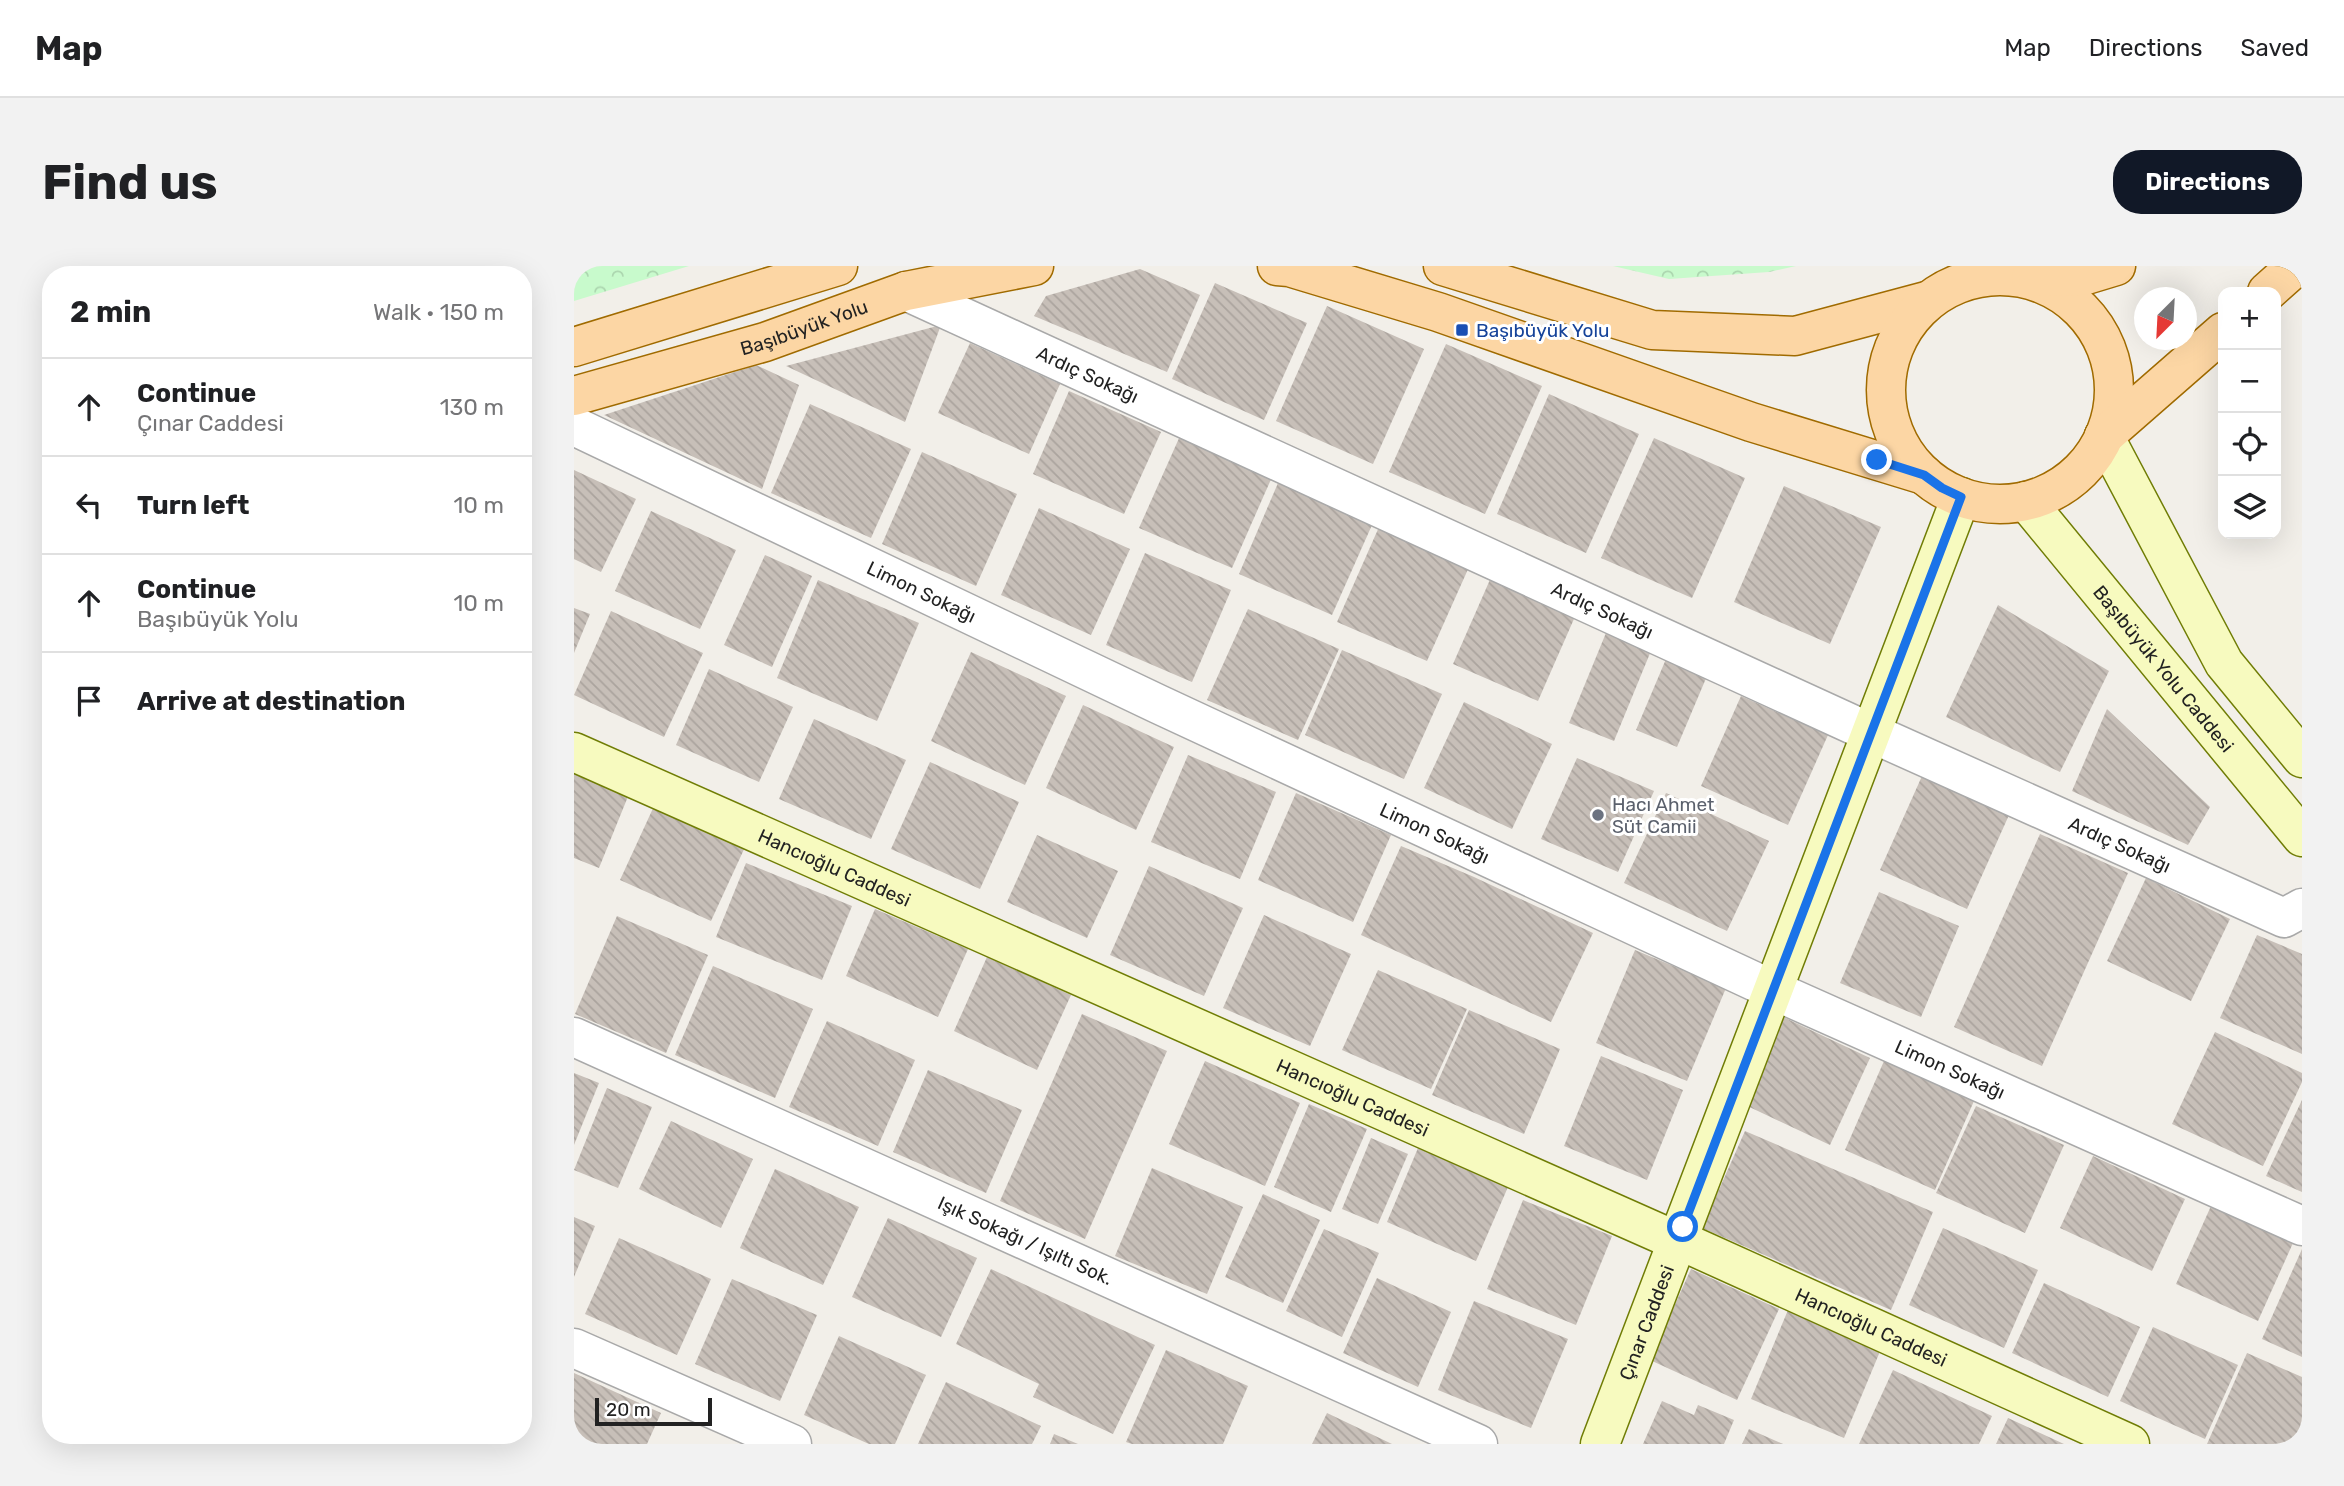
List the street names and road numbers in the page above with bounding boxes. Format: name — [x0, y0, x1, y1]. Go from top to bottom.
street label: Başıbüyük Yolu — [738, 295, 871, 360]
street label: Ardıç Sokağı — [1033, 341, 1142, 408]
street label: Limon Sokağı — [863, 556, 980, 628]
street label: Ardıç Sokağı — [1548, 577, 1657, 644]
street label: Başıbüyük Yolu Caddesi — [2088, 581, 2239, 757]
street label: Limon Sokağı — [1376, 798, 1493, 868]
street label: Ardıç Sokağı — [2065, 812, 2174, 878]
street label: Hancıoğlu Caddesi — [755, 824, 914, 912]
street label: Limon Sokağı — [1891, 1035, 2009, 1104]
street label: Hancıoğlu Caddesi — [1273, 1054, 1432, 1142]
street label: Işık Sokağı / Işıltı Sok. — [934, 1191, 1116, 1290]
street label: Çınar Caddesi — [1614, 1262, 1679, 1384]
street label: Hancıoğlu Caddesi — [1791, 1283, 1951, 1372]

